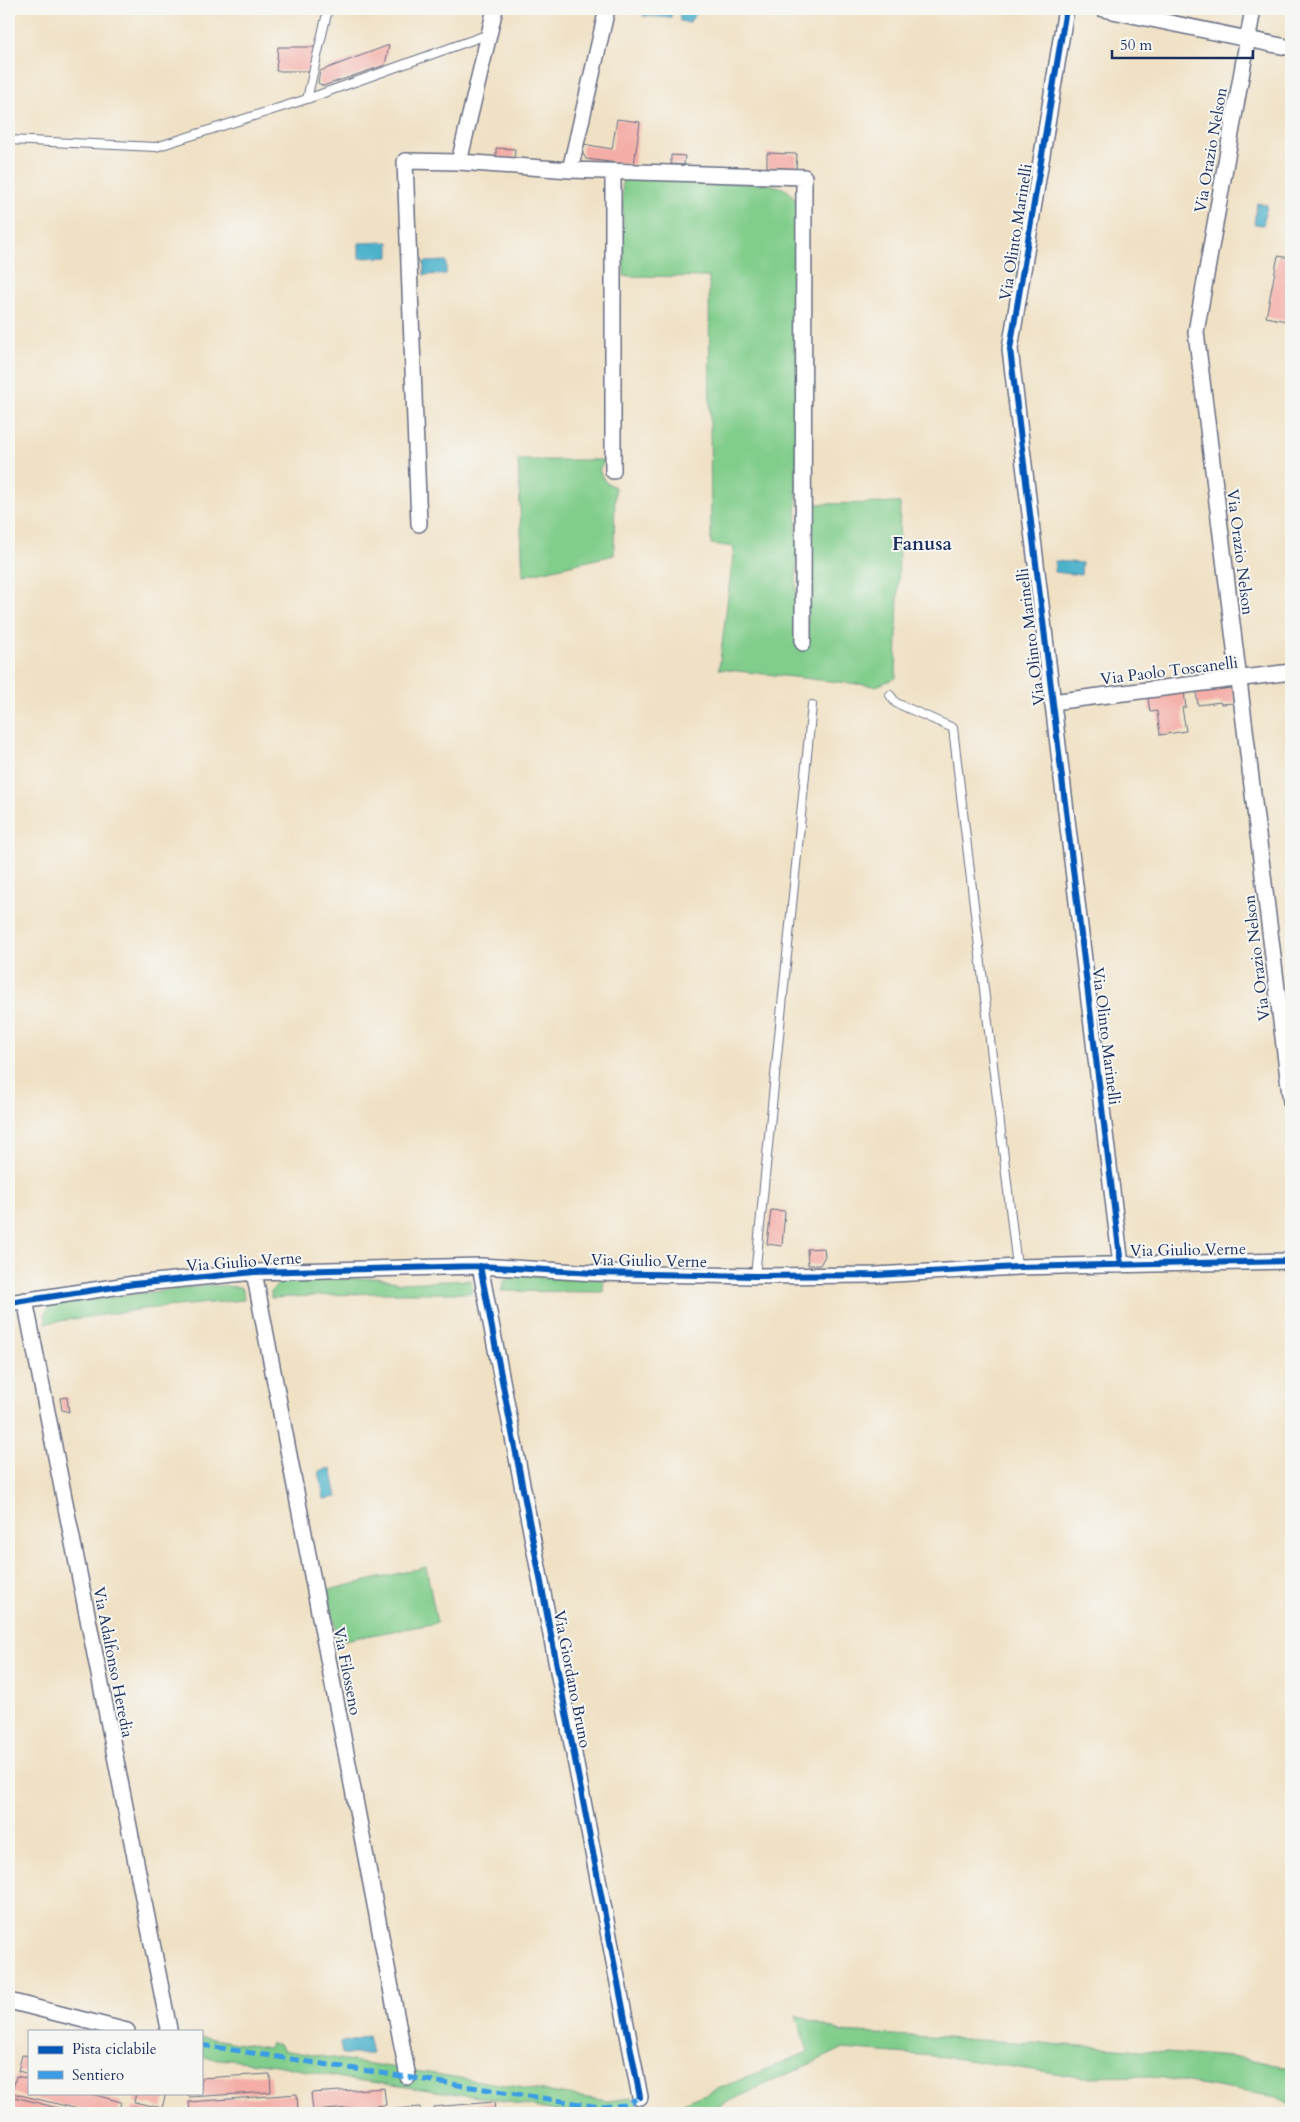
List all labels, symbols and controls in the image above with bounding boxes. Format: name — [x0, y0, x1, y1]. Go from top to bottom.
scale bar — [1112, 28, 1254, 60]
text: 50 m — [1120, 35, 1152, 55]
street label: Via Orazio Nelson — [1189, 86, 1233, 214]
street label: Via Olinto Marinelli — [994, 162, 1038, 302]
street label: Via Orazio Nelson — [1221, 488, 1259, 616]
district label: Fanusa — [892, 531, 952, 557]
street label: Via Olinto Marinelli — [1012, 566, 1050, 707]
street label: Via Paolo Toscanelli — [1099, 652, 1240, 690]
street label: Via Orazio Nelson — [1238, 894, 1276, 1022]
street label: Via Olinto Marinelli — [1087, 966, 1125, 1107]
street label: Via Giulio Verne — [1130, 1238, 1246, 1262]
street label: Via Giulio Verne — [185, 1247, 303, 1277]
street label: Via Giulio Verne — [591, 1249, 707, 1273]
street label: Via Adalfonso Heredia — [88, 1585, 138, 1739]
street label: Via Giordano Bruno — [548, 1608, 596, 1750]
street label: Via Filosseno — [328, 1625, 366, 1718]
legend — [28, 2030, 202, 2094]
text: Pista ciclabile — [72, 2039, 157, 2059]
text: Sentiero — [72, 2065, 124, 2085]

